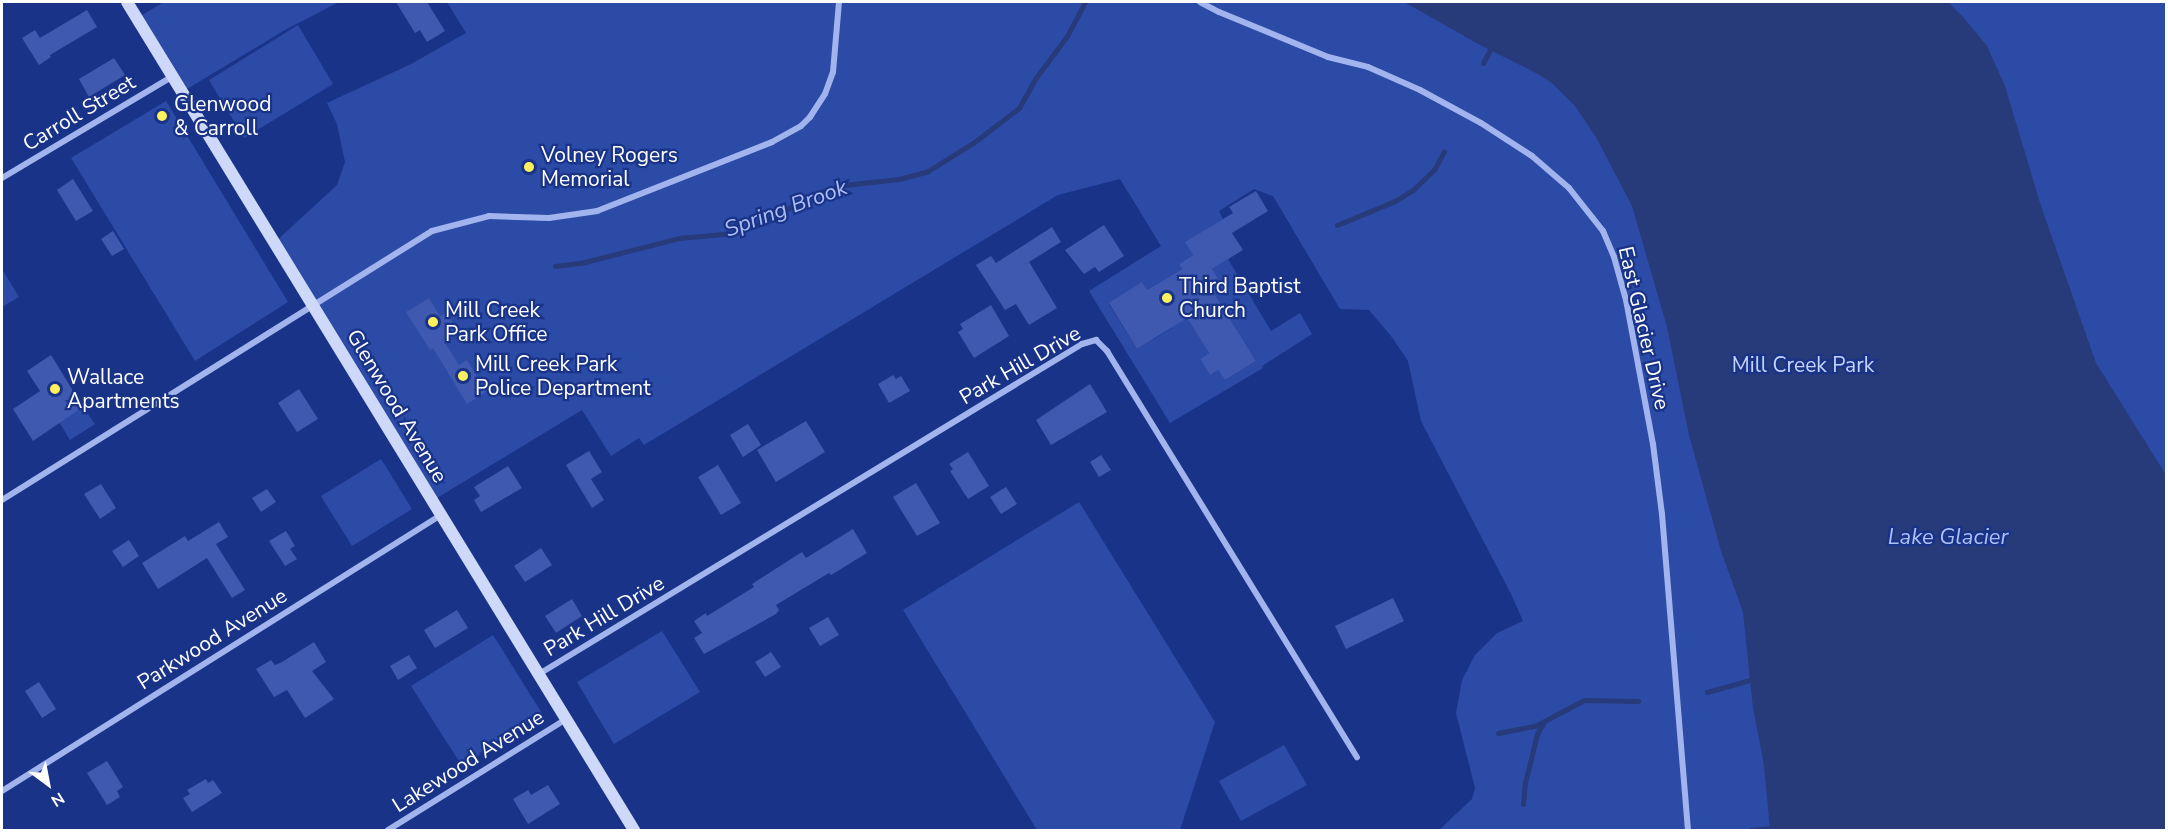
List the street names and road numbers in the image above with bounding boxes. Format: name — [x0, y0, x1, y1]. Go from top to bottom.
street label: Carroll Street — [18, 70, 140, 156]
street label: East Glacier Drive — [1613, 244, 1675, 412]
street label: Park Hill Drive — [955, 320, 1085, 410]
street label: Glenwood Avenue — [341, 325, 453, 487]
street label: Park Hill Drive — [539, 570, 669, 662]
street label: Parkwood Avenue — [133, 583, 291, 695]
street label: Lakewood Avenue — [388, 704, 548, 818]

